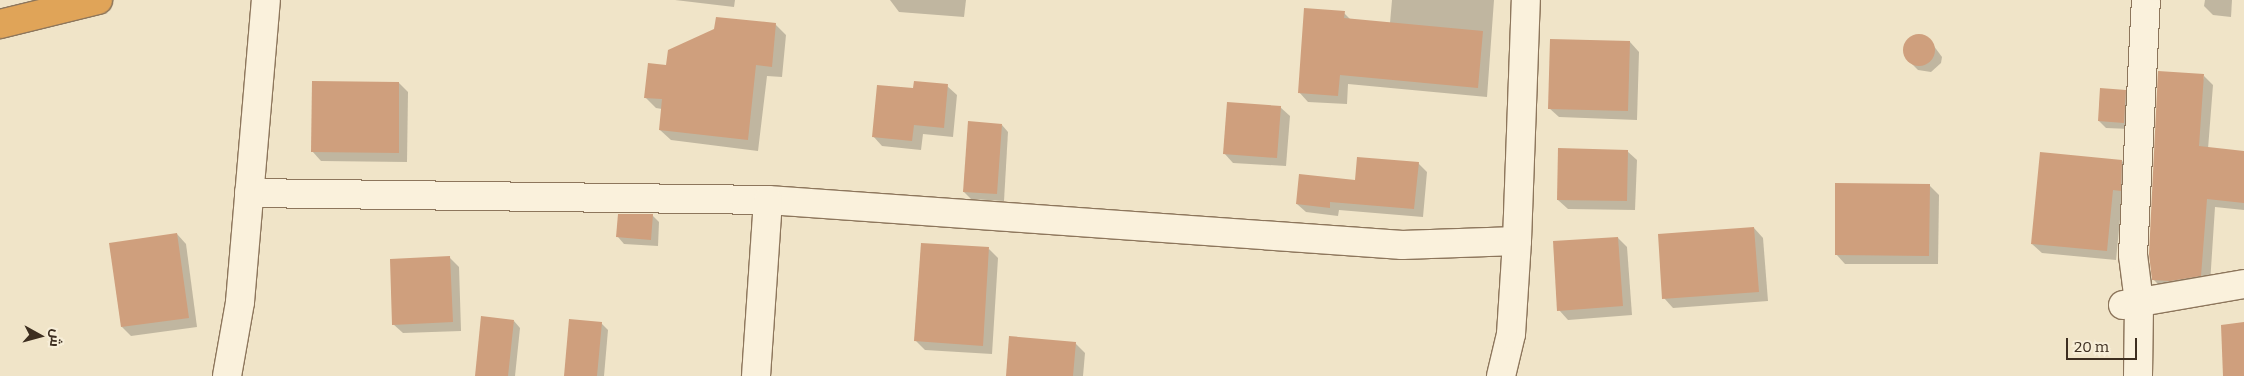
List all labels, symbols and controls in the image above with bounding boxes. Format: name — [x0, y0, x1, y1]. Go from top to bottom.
north arrow — [15, 311, 65, 361]
text: ش — [46, 328, 65, 348]
scale bar — [2069, 328, 2140, 360]
text: 20 m — [2074, 338, 2109, 356]

